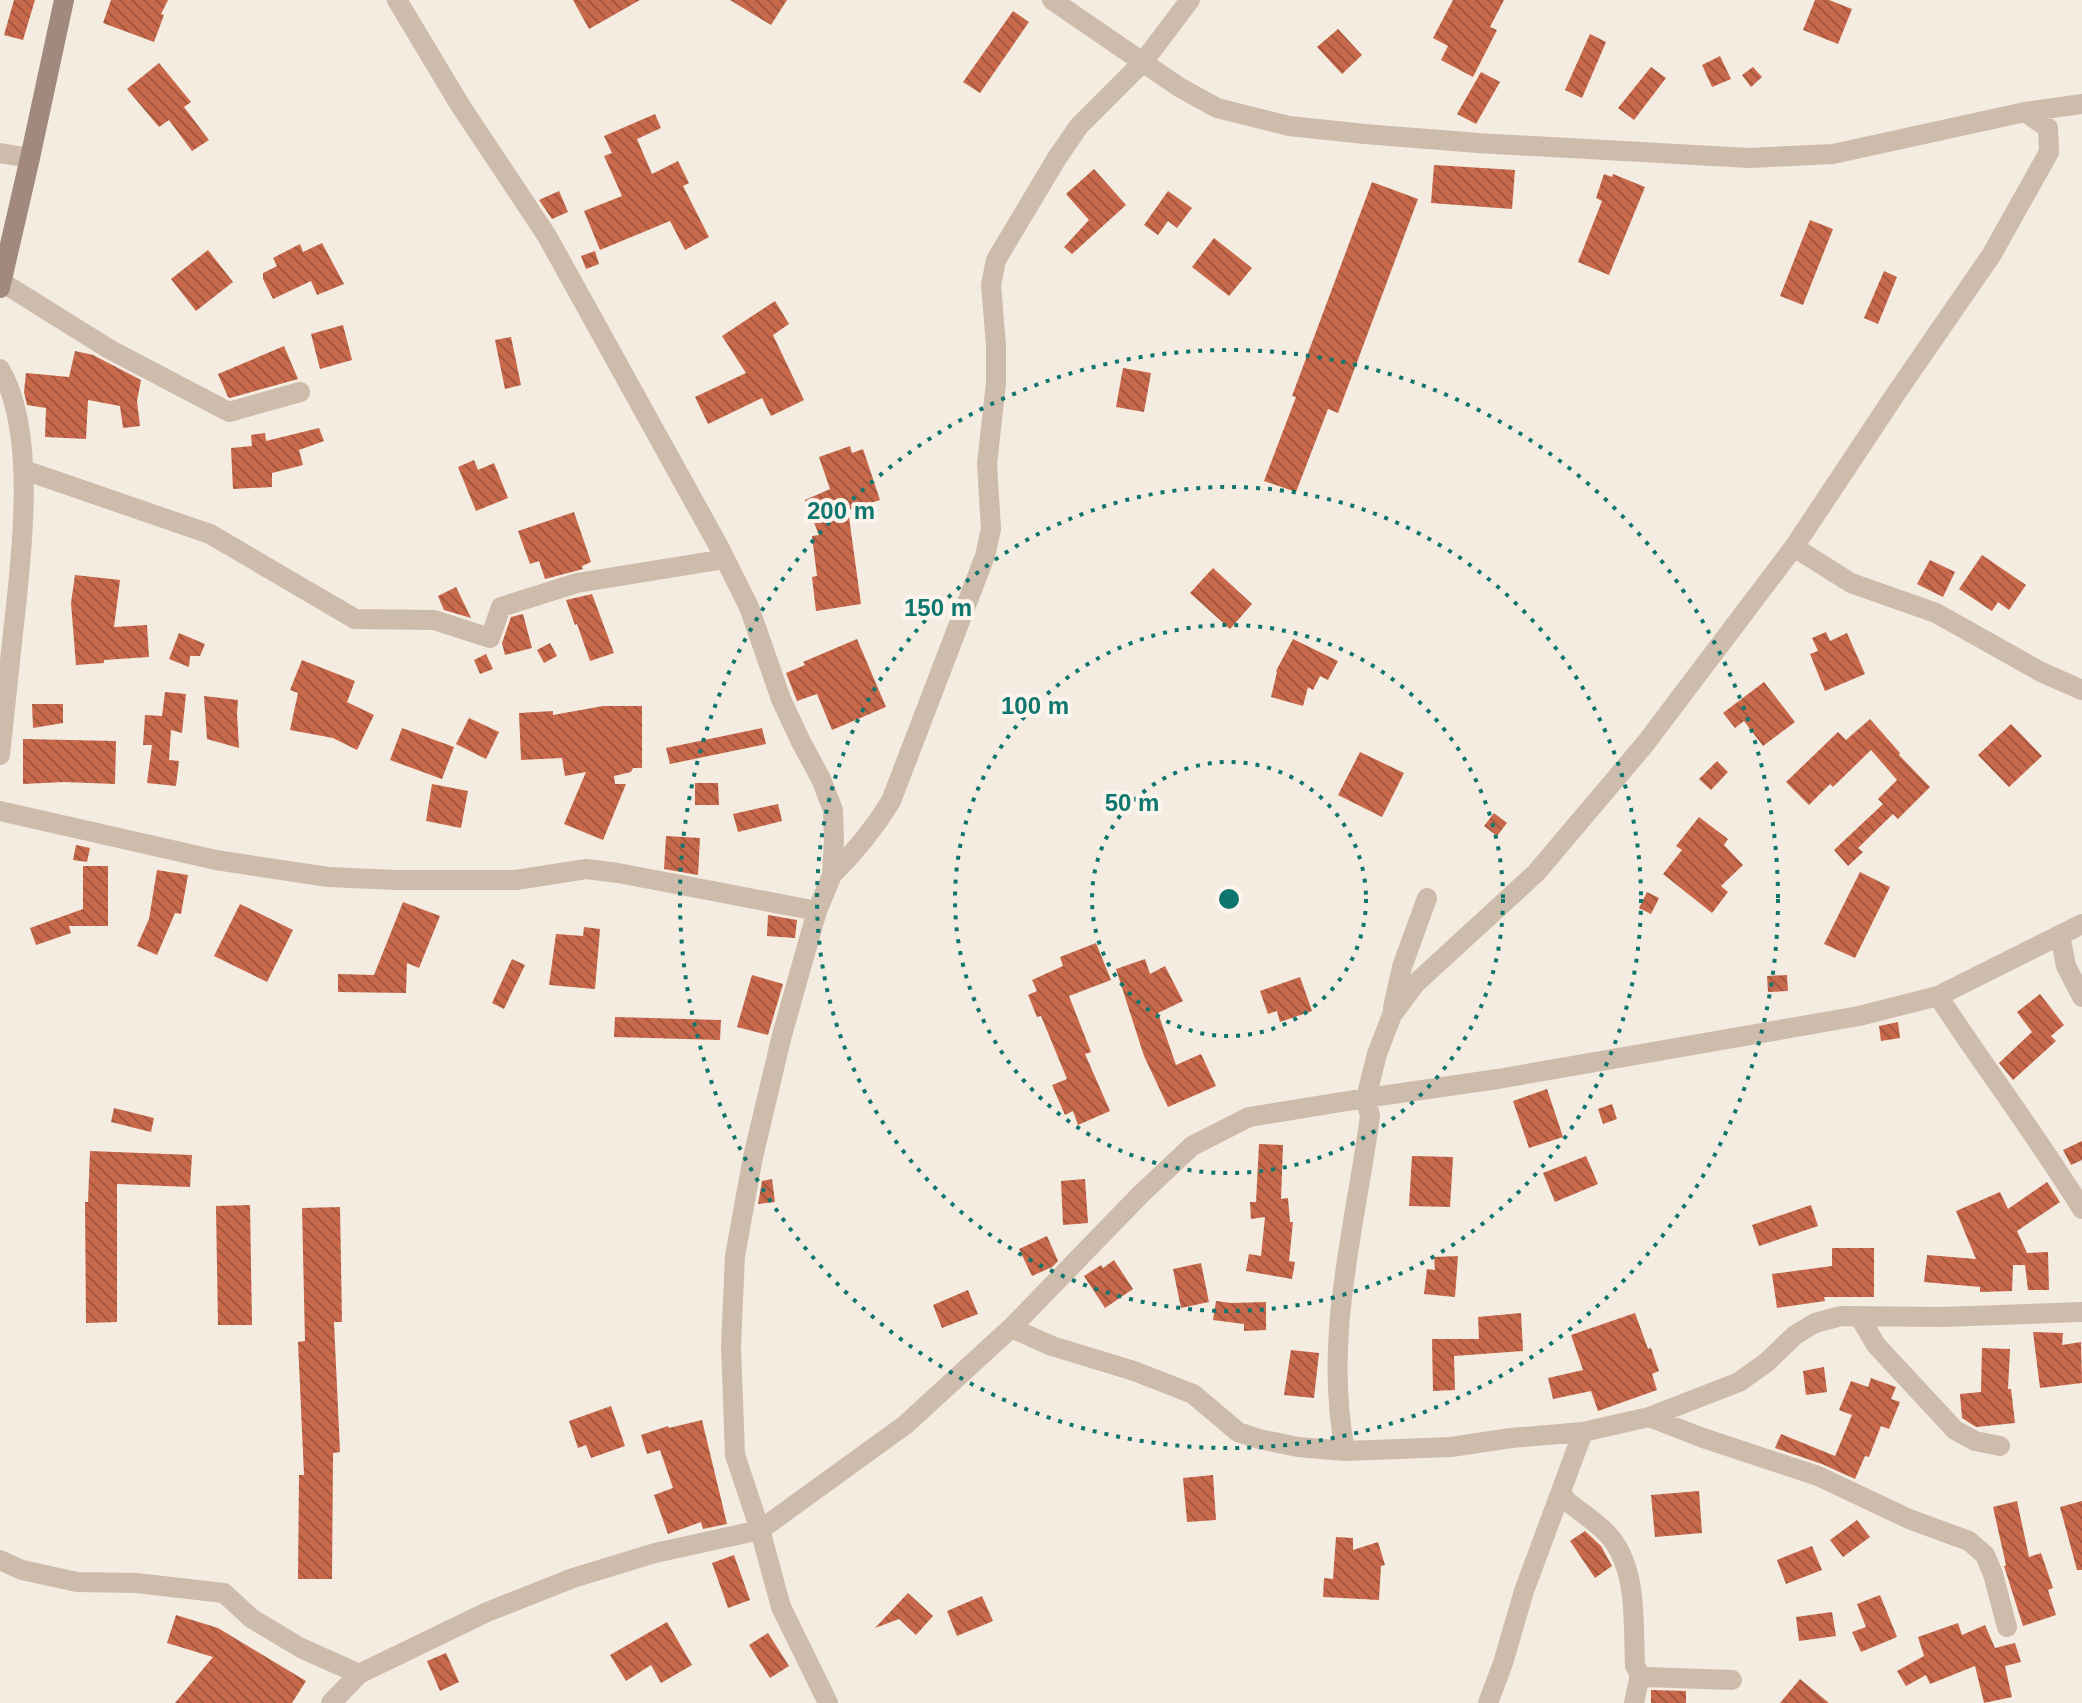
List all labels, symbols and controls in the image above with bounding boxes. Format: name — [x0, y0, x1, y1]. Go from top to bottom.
text: 200 m — [807, 497, 875, 524]
text: 150 m — [904, 594, 972, 621]
text: 100 m — [1001, 692, 1069, 719]
text: 50 m — [1105, 789, 1159, 816]
centre of rings — [1215, 885, 1243, 913]

